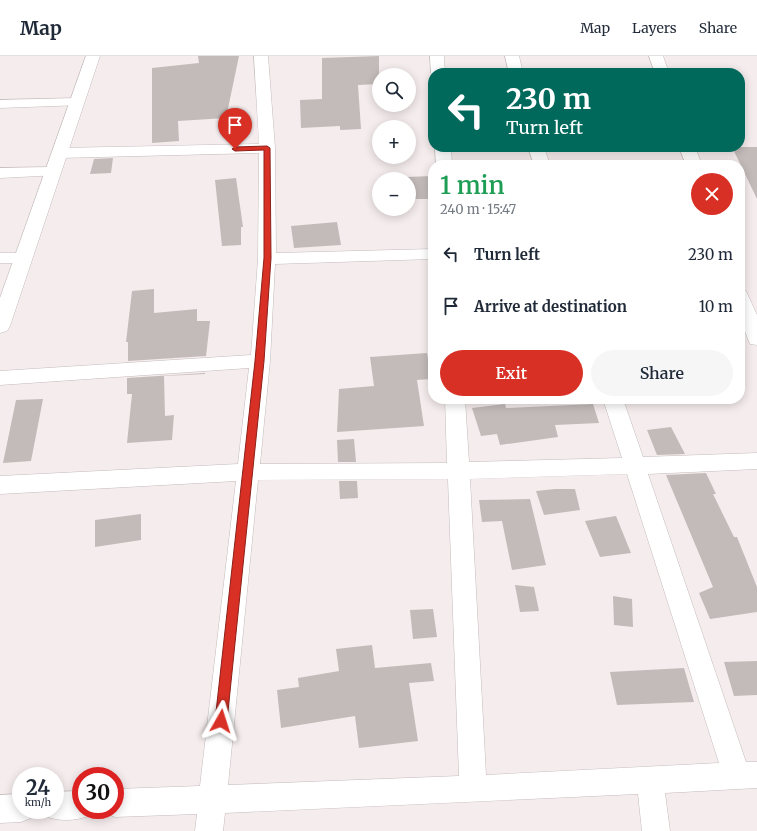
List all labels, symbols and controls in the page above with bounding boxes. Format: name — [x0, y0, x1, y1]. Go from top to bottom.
text: Map — [20, 16, 62, 40]
text: Map — [580, 19, 610, 37]
text: Layers — [632, 19, 677, 37]
text: Share — [699, 19, 737, 37]
map controls — [372, 68, 416, 216]
button: search — [372, 68, 416, 112]
text: 230 m — [506, 81, 591, 117]
icon: left — [440, 84, 492, 136]
pin — [218, 108, 252, 149]
icon: arrive — [224, 114, 246, 136]
text: Turn left — [506, 116, 583, 139]
button: + — [372, 120, 416, 164]
text: 1 min — [440, 170, 505, 201]
button: − — [372, 172, 416, 216]
button: close — [691, 173, 733, 215]
text: 240 m · 15:47 — [440, 201, 516, 218]
icon: left — [440, 243, 462, 265]
text: Turn left — [474, 245, 540, 264]
text: 230 m — [688, 245, 733, 264]
icon: arrive — [440, 295, 462, 317]
text: Arrive at destination — [474, 297, 627, 316]
text: 10 m — [699, 297, 733, 316]
button: Exit — [440, 350, 583, 396]
button: Share — [591, 350, 733, 396]
position arrow — [200, 700, 242, 742]
speed limit sign: 30 — [72, 767, 124, 819]
text: 24 — [26, 775, 50, 800]
text: km/h — [25, 796, 51, 809]

